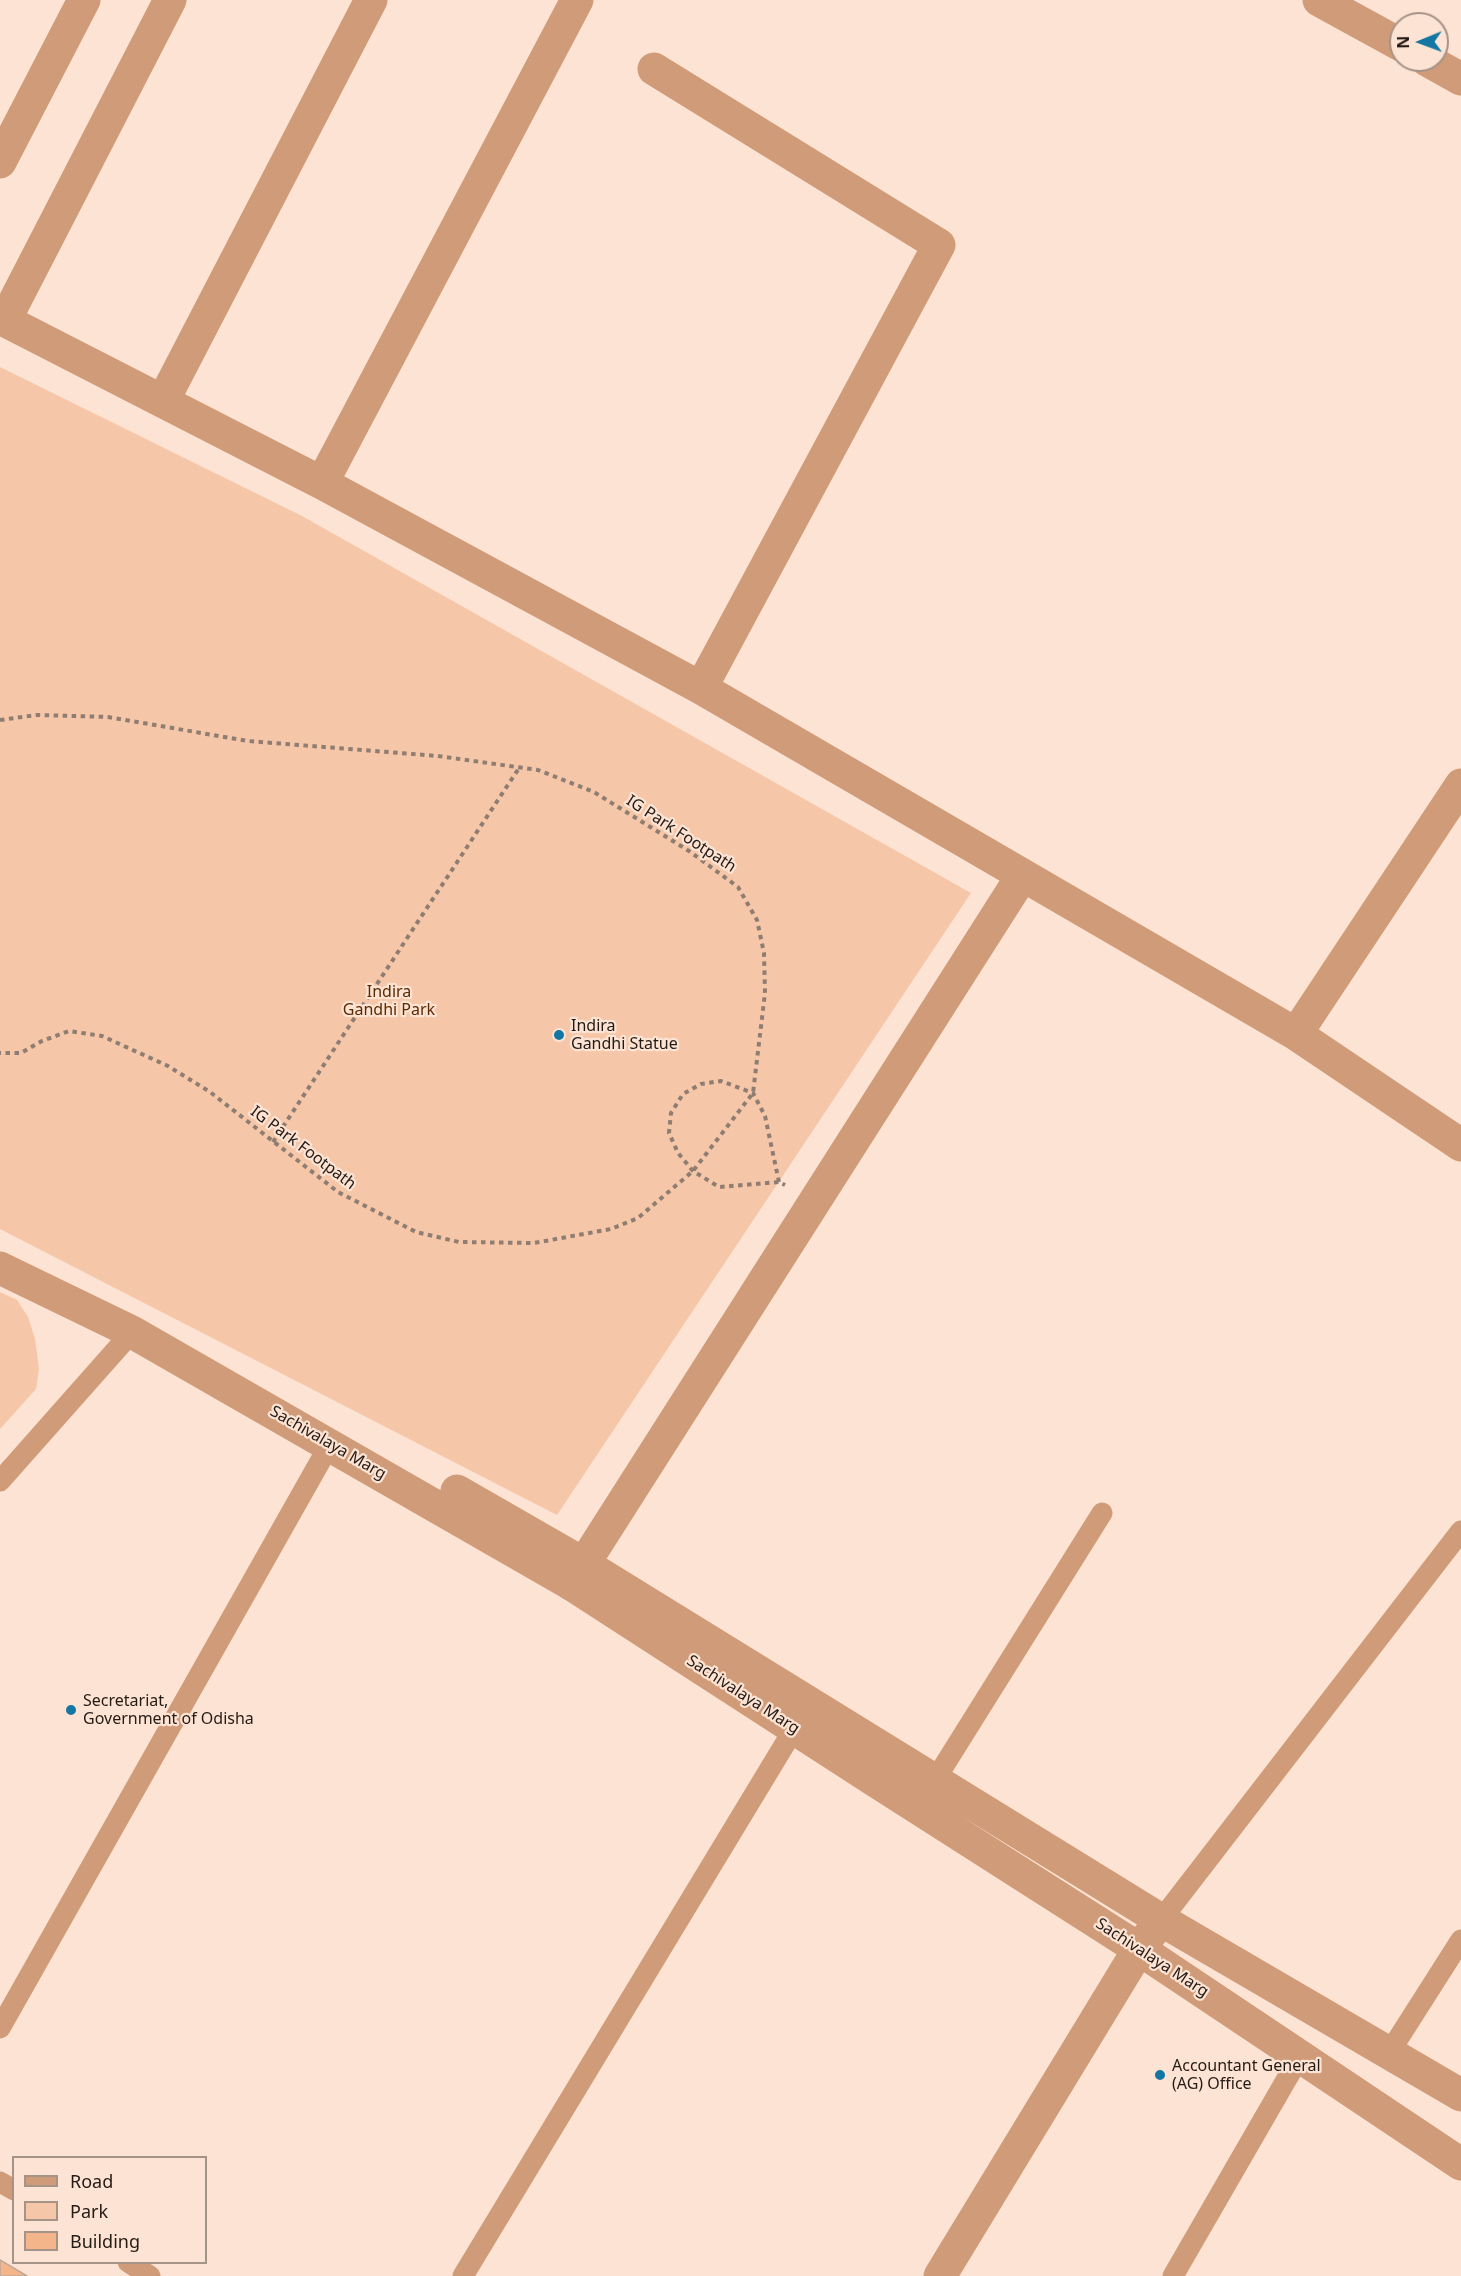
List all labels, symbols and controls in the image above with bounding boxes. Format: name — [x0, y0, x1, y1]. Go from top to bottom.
north arrow — [1389, 12, 1449, 72]
text: N — [1392, 36, 1414, 49]
street label: IG Park Footpath — [622, 791, 740, 877]
park label: Indira Gandhi Park — [343, 982, 435, 1020]
place label: Indira Gandhi Statue — [571, 1016, 678, 1054]
marker: Indira Gandhi Statue — [552, 1028, 566, 1042]
street label: IG Park Footpath — [246, 1102, 360, 1194]
street label: Sachivalaya Marg — [267, 1402, 389, 1484]
street label: Sachivalaya Marg — [683, 1651, 803, 1739]
place label: Secretariat, Government of Odisha — [83, 1691, 254, 1729]
marker: Secretariat, Government of Odisha — [64, 1703, 78, 1717]
street label: Sachivalaya Marg — [1092, 1914, 1212, 2002]
place label: Accountant General (AG) Office — [1172, 2056, 1321, 2094]
marker: Accountant General (AG) Office — [1153, 2068, 1167, 2082]
legend — [12, 2156, 207, 2264]
text: Road — [70, 2169, 113, 2193]
text: Park — [70, 2199, 108, 2223]
text: Building — [70, 2229, 140, 2253]

